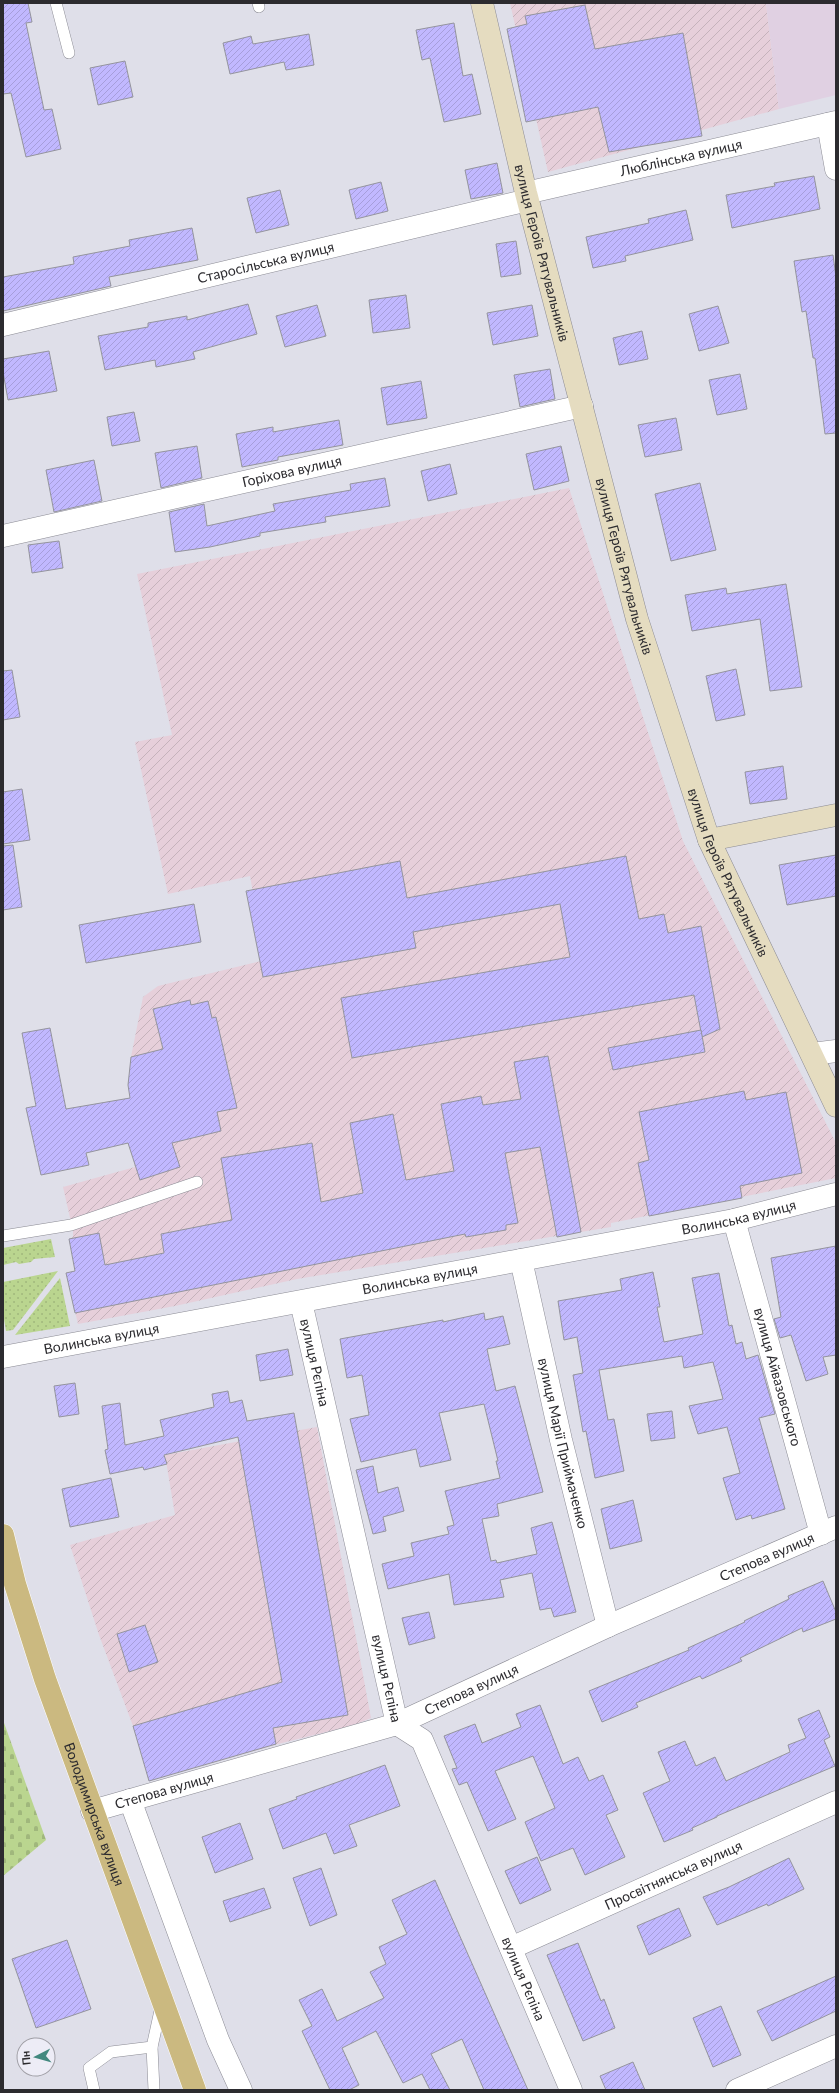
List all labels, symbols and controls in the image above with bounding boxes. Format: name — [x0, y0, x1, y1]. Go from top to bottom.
street label: Люблінська вулиця — [617, 135, 744, 179]
street label: вулиця Героїв Рятувальників — [512, 162, 573, 343]
street label: Старосільська вулиця — [195, 237, 336, 286]
street label: Горіхова вулиця — [240, 451, 343, 490]
street label: вулиця Героїв Рятувальників — [593, 476, 657, 657]
street label: вулиця Героїв Рятувальників — [685, 786, 773, 959]
street label: Волинська вулиця — [680, 1196, 798, 1238]
street label: Волинська вулиця — [361, 1259, 479, 1298]
street label: вулиця Айвазовського — [751, 1306, 805, 1448]
street label: вулиця Рєпіна — [297, 1317, 333, 1408]
street label: Волинська вулиця — [42, 1319, 160, 1357]
street label: вулиця Марії Приймаченко — [535, 1356, 592, 1530]
street label: Степова вулиця — [717, 1529, 817, 1585]
street label: вулиця Рєпіна — [369, 1633, 405, 1724]
street label: Степова вулиця — [421, 1660, 521, 1718]
street label: Володимирська вулиця — [61, 1740, 129, 1888]
street label: Степова вулиця — [113, 1768, 215, 1812]
street label: Просвітнянська вулиця — [602, 1836, 745, 1913]
street label: вулиця Рєпіна — [499, 1934, 549, 2023]
north arrow — [16, 2037, 56, 2077]
text: Пн — [18, 2050, 33, 2066]

